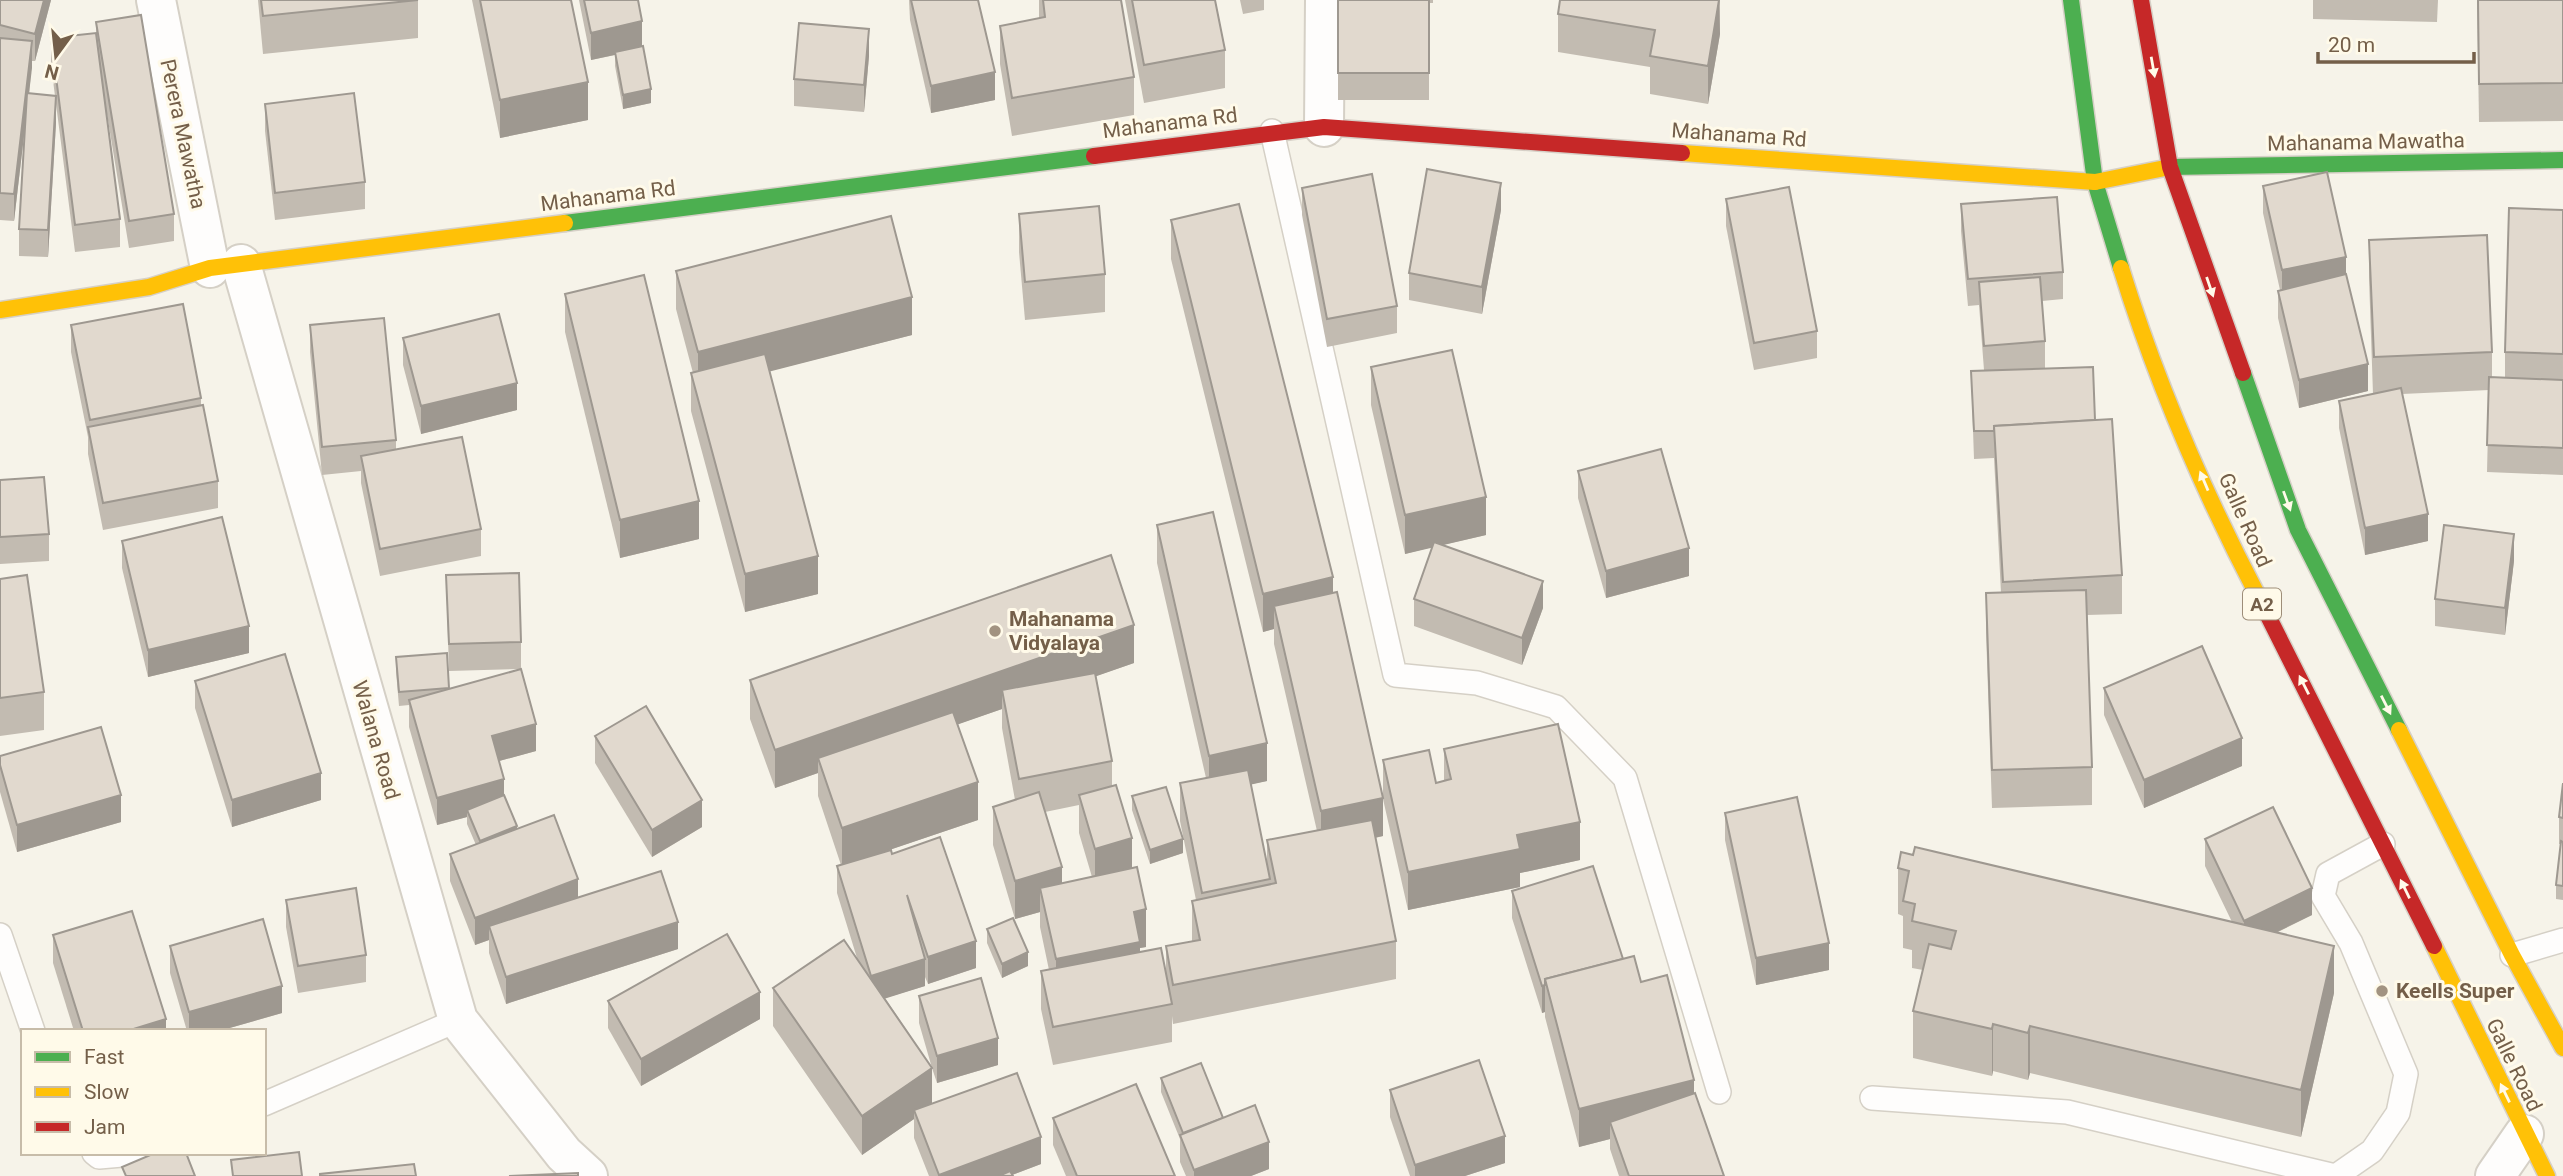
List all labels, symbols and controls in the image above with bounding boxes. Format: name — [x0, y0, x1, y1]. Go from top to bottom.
north arrow — [21, 21, 91, 91]
scale bar — [2318, 21, 2474, 65]
text: 20 m — [2328, 33, 2375, 57]
one-way arrow — [2148, 56, 2159, 78]
street label: Perera Mawatha — [155, 57, 211, 211]
text: N — [42, 59, 61, 85]
street label: Mahanama Rd — [1101, 103, 1239, 143]
street label: Mahanama Rd — [1671, 118, 1807, 152]
street label: Mahanama Mawatha — [2267, 128, 2465, 156]
street label: Mahanama Rd — [539, 176, 677, 216]
one-way arrow — [2205, 276, 2216, 297]
street label: Galle Road — [2214, 469, 2276, 571]
one-way arrow — [2199, 470, 2210, 491]
one-way arrow — [2282, 490, 2293, 511]
road number: A2 — [2243, 589, 2281, 620]
place label: Mahanama Vidyalaya — [1009, 607, 1114, 655]
marker: Mahanama Vidyalaya — [987, 623, 1003, 639]
one-way arrow — [2298, 675, 2309, 695]
street label: Walana Road — [348, 678, 404, 802]
one-way arrow — [2379, 696, 2391, 716]
one-way arrow — [2399, 879, 2410, 899]
place label: Keells Super — [2396, 979, 2515, 1003]
marker: Keells Super — [2374, 983, 2390, 999]
street label: Galle Road — [2481, 1015, 2547, 1115]
legend — [21, 1029, 266, 1155]
text: Fast — [84, 1045, 125, 1069]
text: Slow — [84, 1080, 130, 1104]
one-way arrow — [2499, 1083, 2510, 1104]
text: Jam — [84, 1115, 125, 1139]

